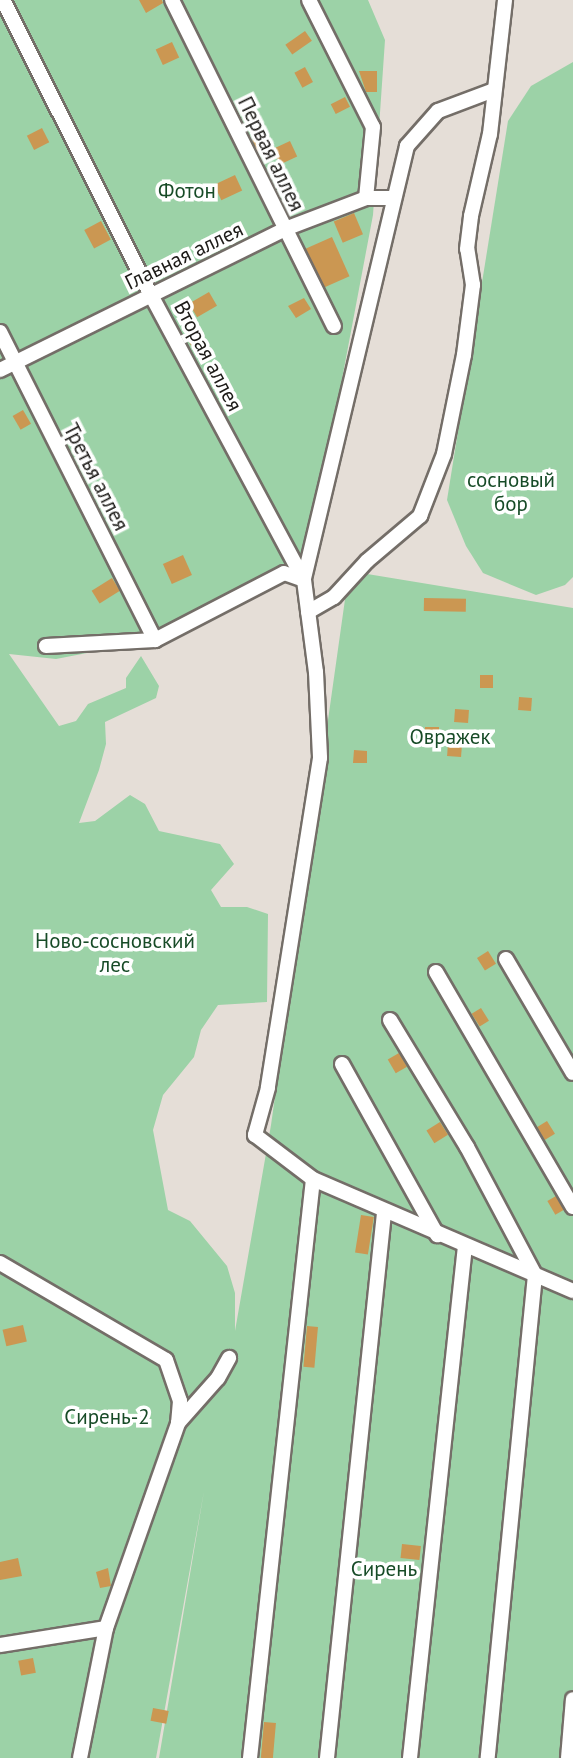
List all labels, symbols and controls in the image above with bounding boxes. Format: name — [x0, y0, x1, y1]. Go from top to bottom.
street label: Первая аллея — [232, 93, 310, 215]
park label: Фотон — [158, 178, 216, 204]
street label: Главная аллея — [121, 217, 247, 295]
street label: Вторая аллея — [168, 297, 248, 415]
street label: Третья аллея — [58, 419, 134, 535]
park label: сосновый бор — [467, 467, 555, 517]
park label: Овражек — [409, 724, 491, 750]
park label: Ново-сосновский лес — [35, 928, 195, 978]
park label: Сирень-2 — [64, 1404, 150, 1430]
park label: Сирень — [351, 1556, 417, 1582]

